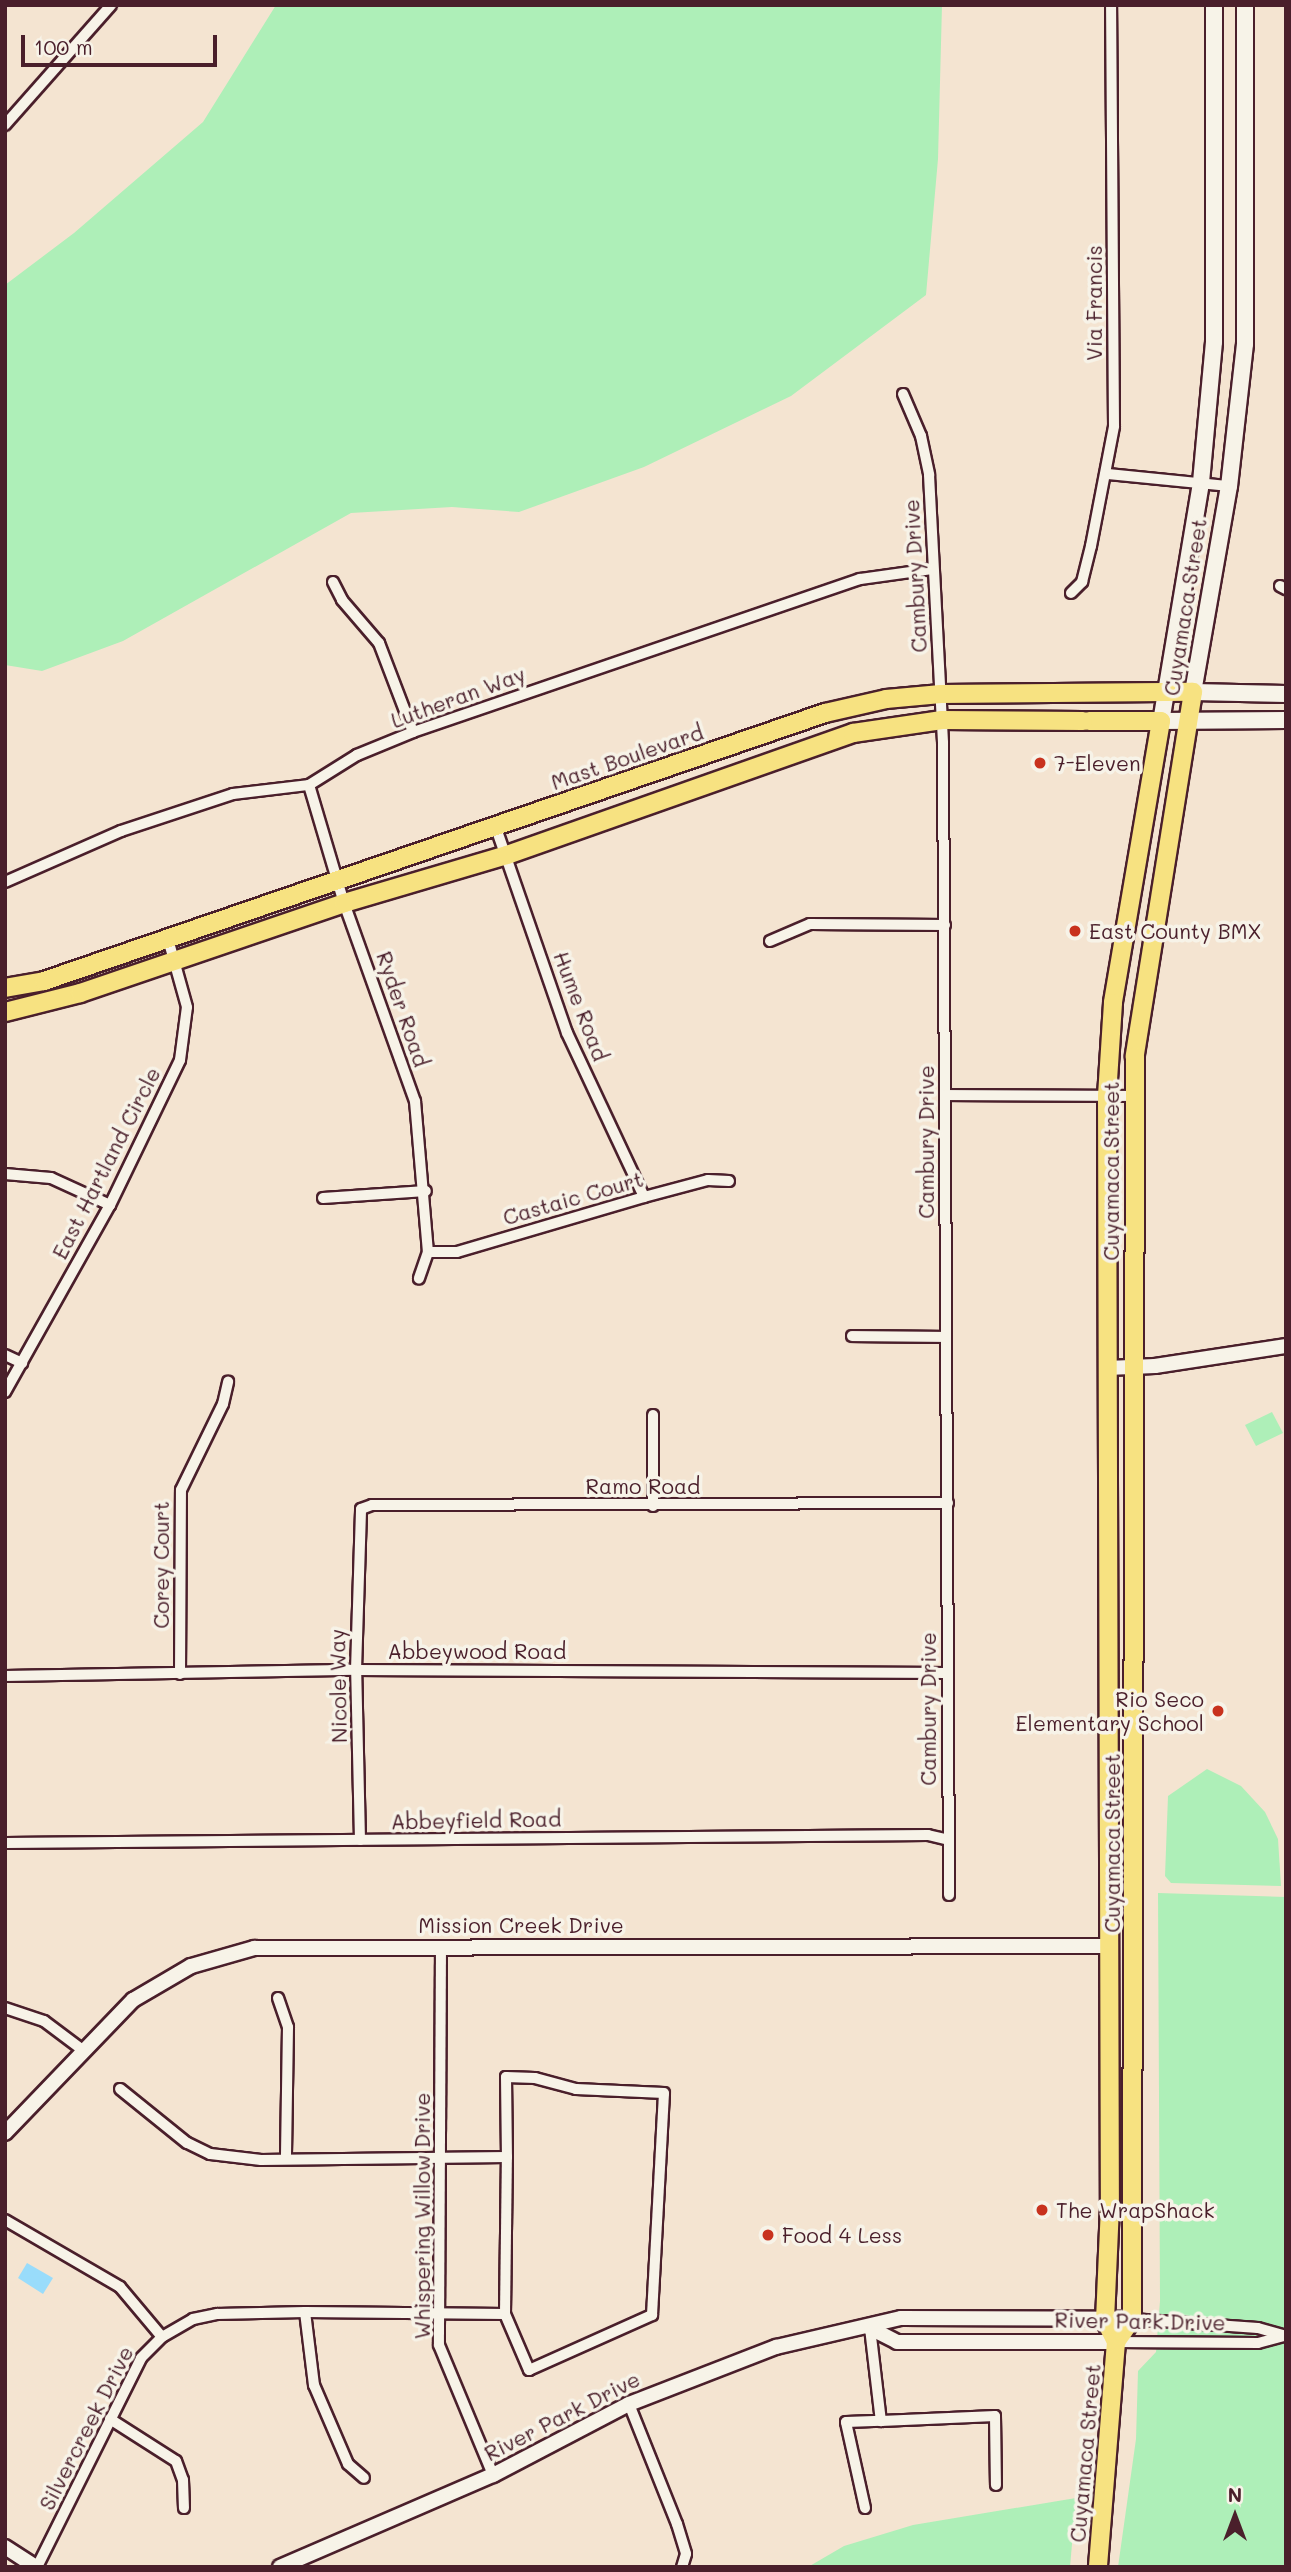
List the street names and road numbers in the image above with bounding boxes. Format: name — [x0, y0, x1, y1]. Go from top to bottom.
street label: Via Francis — [1081, 245, 1107, 361]
street label: Cambury Drive — [898, 499, 932, 653]
street label: Cuyamaca Street — [1159, 516, 1211, 698]
street label: Lutheran Way — [387, 661, 529, 733]
street label: Mast Boulevard — [548, 719, 706, 795]
street label: Ryder Road — [372, 948, 434, 1070]
street label: Hume Road — [549, 948, 613, 1064]
street label: East Hartland Circle — [47, 1063, 165, 1263]
street label: Cambury Drive — [913, 1065, 939, 1219]
street label: Cuyamaca Street — [1098, 1081, 1124, 1261]
street label: Castaic Court — [500, 1166, 646, 1230]
street label: Ramo Road — [586, 1473, 700, 1499]
street label: Corey Court — [148, 1501, 174, 1629]
street label: Nicole Way — [324, 1629, 352, 1743]
street label: Cambury Drive — [915, 1632, 941, 1786]
street label: Abbeywood Road — [388, 1638, 566, 1664]
street label: Cuyamaca Street — [1099, 1753, 1125, 1933]
street label: Abbeyfield Road — [391, 1806, 561, 1834]
street label: Mission Creek Drive — [418, 1912, 624, 1938]
street label: Whispering Willow Drive — [409, 2093, 435, 2339]
street label: River Park Drive — [1054, 2307, 1226, 2335]
street label: Silvercreek Drive — [34, 2342, 138, 2514]
street label: Cuyamaca Street — [1065, 2363, 1105, 2543]
street label: River Park Drive — [480, 2366, 644, 2466]

